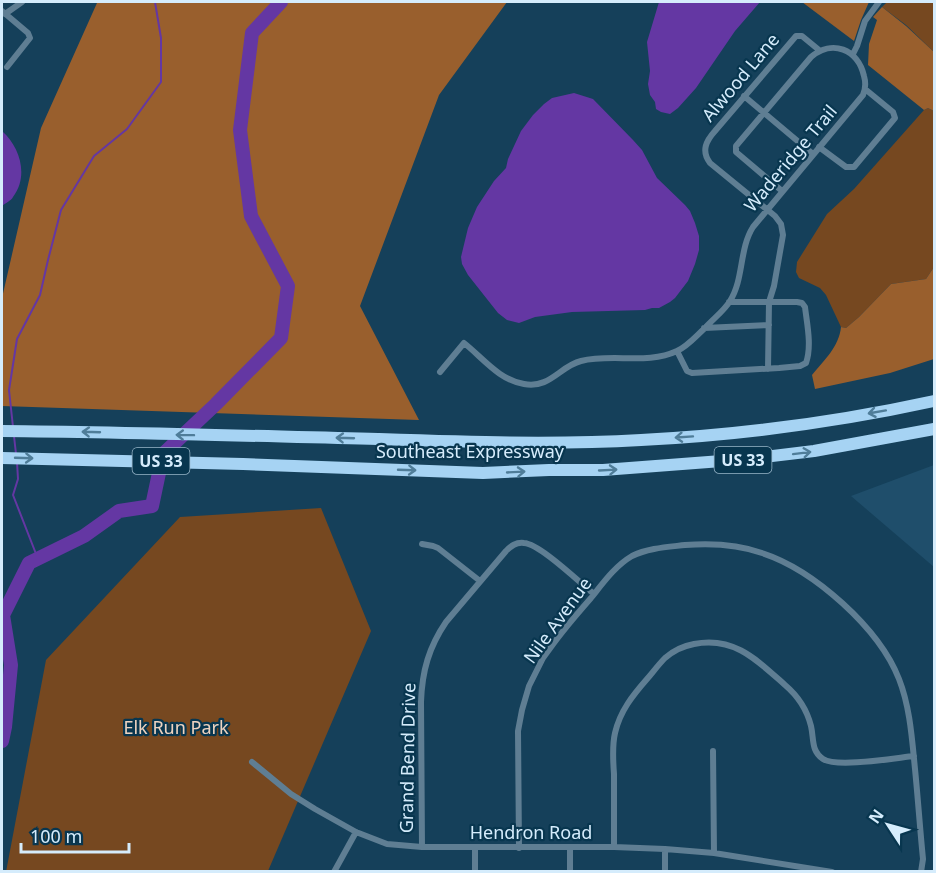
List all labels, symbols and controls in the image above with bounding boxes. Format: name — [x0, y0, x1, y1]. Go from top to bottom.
street label: Alwood Lane — [696, 28, 784, 126]
street label: Waderidge Trail — [738, 100, 842, 216]
one-way arrow — [868, 407, 888, 418]
one-way arrow — [82, 427, 102, 438]
one-way arrow — [176, 429, 196, 441]
one-way arrow — [674, 432, 694, 443]
one-way arrow — [336, 433, 356, 444]
street label: Southeast Expressway — [376, 439, 565, 463]
road number: US 33 — [714, 447, 771, 473]
one-way arrow — [792, 447, 811, 458]
road number: US 33 — [132, 448, 190, 474]
one-way arrow — [13, 453, 33, 464]
one-way arrow — [597, 464, 617, 475]
one-way arrow — [396, 465, 416, 476]
one-way arrow — [506, 467, 526, 478]
street label: Nile Avenue — [518, 572, 596, 668]
street label: Grand Bend Drive — [394, 683, 420, 833]
park label: Elk Run Park — [123, 715, 229, 739]
north arrow — [858, 795, 918, 855]
text: N — [863, 804, 889, 828]
scale bar — [21, 816, 129, 854]
street label: Hendron Road — [470, 820, 592, 844]
text: 100 m — [30, 824, 82, 848]

